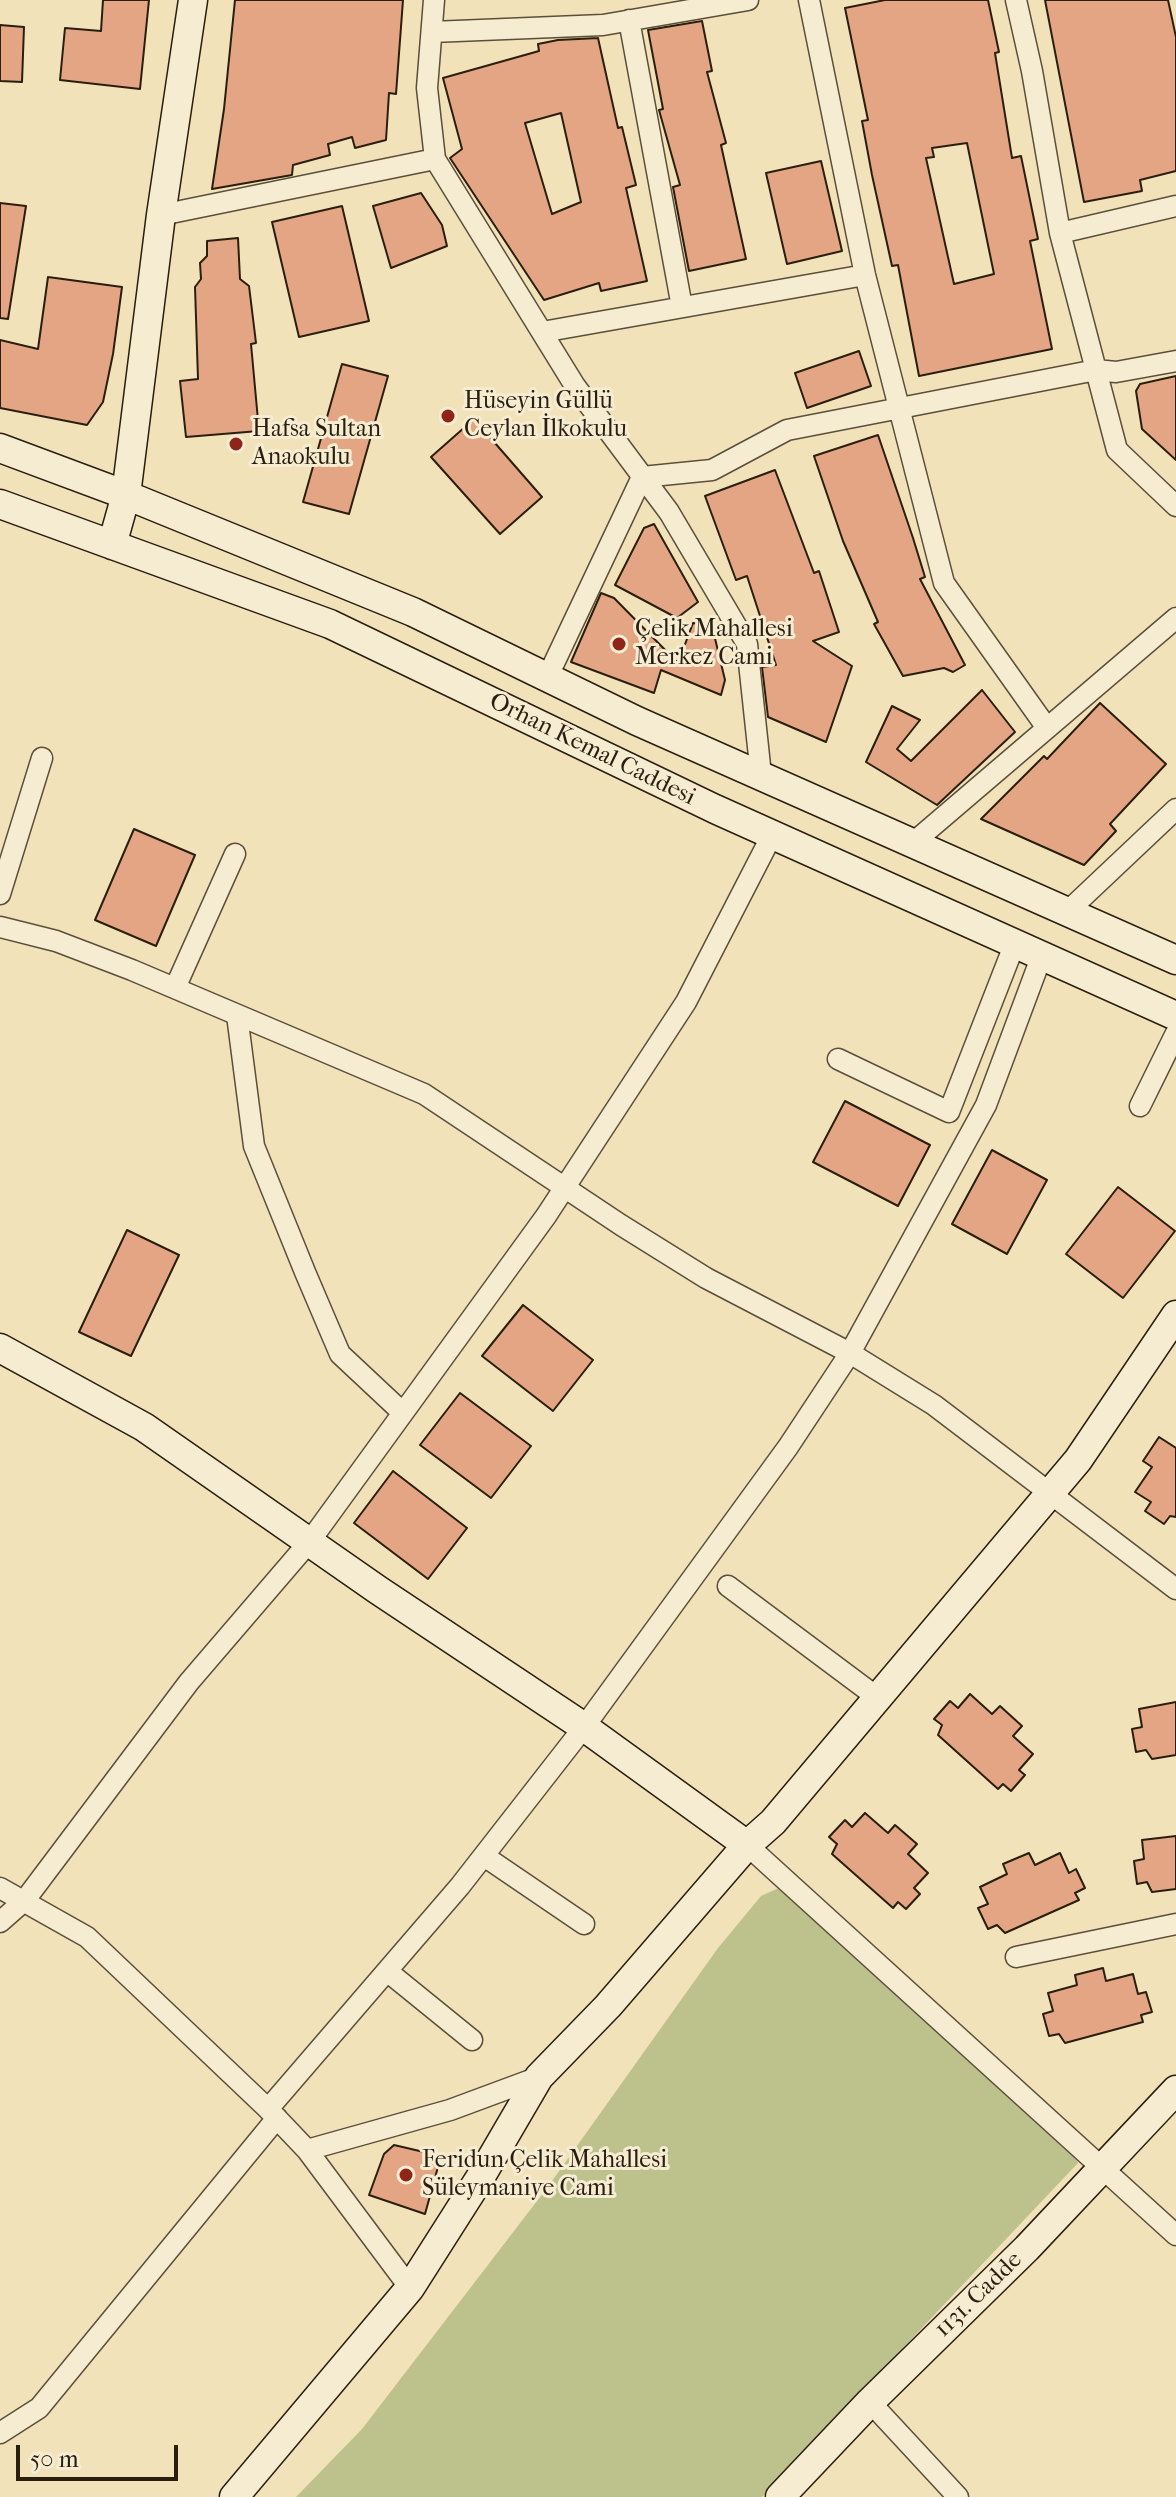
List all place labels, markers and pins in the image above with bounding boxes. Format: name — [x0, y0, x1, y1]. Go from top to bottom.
place label: Hüseyin Güllü Ceylan İlkokulu — [464, 388, 627, 444]
marker: Hüseyin Güllü Ceylan İlkokulu — [439, 407, 457, 425]
place label: Hafsa Sultan Anaokulu — [252, 416, 381, 472]
marker: Hafsa Sultan Anaokulu — [227, 435, 245, 453]
place label: Çelik Mahallesi Merkez Cami — [635, 616, 793, 672]
marker: Çelik Mahallesi Merkez Cami — [610, 635, 628, 653]
place label: Feridun Çelik Mahallesi Süleymaniye Cami — [422, 2147, 667, 2203]
marker: Feridun Çelik Mahallesi Süleymaniye Cami — [397, 2166, 415, 2184]

